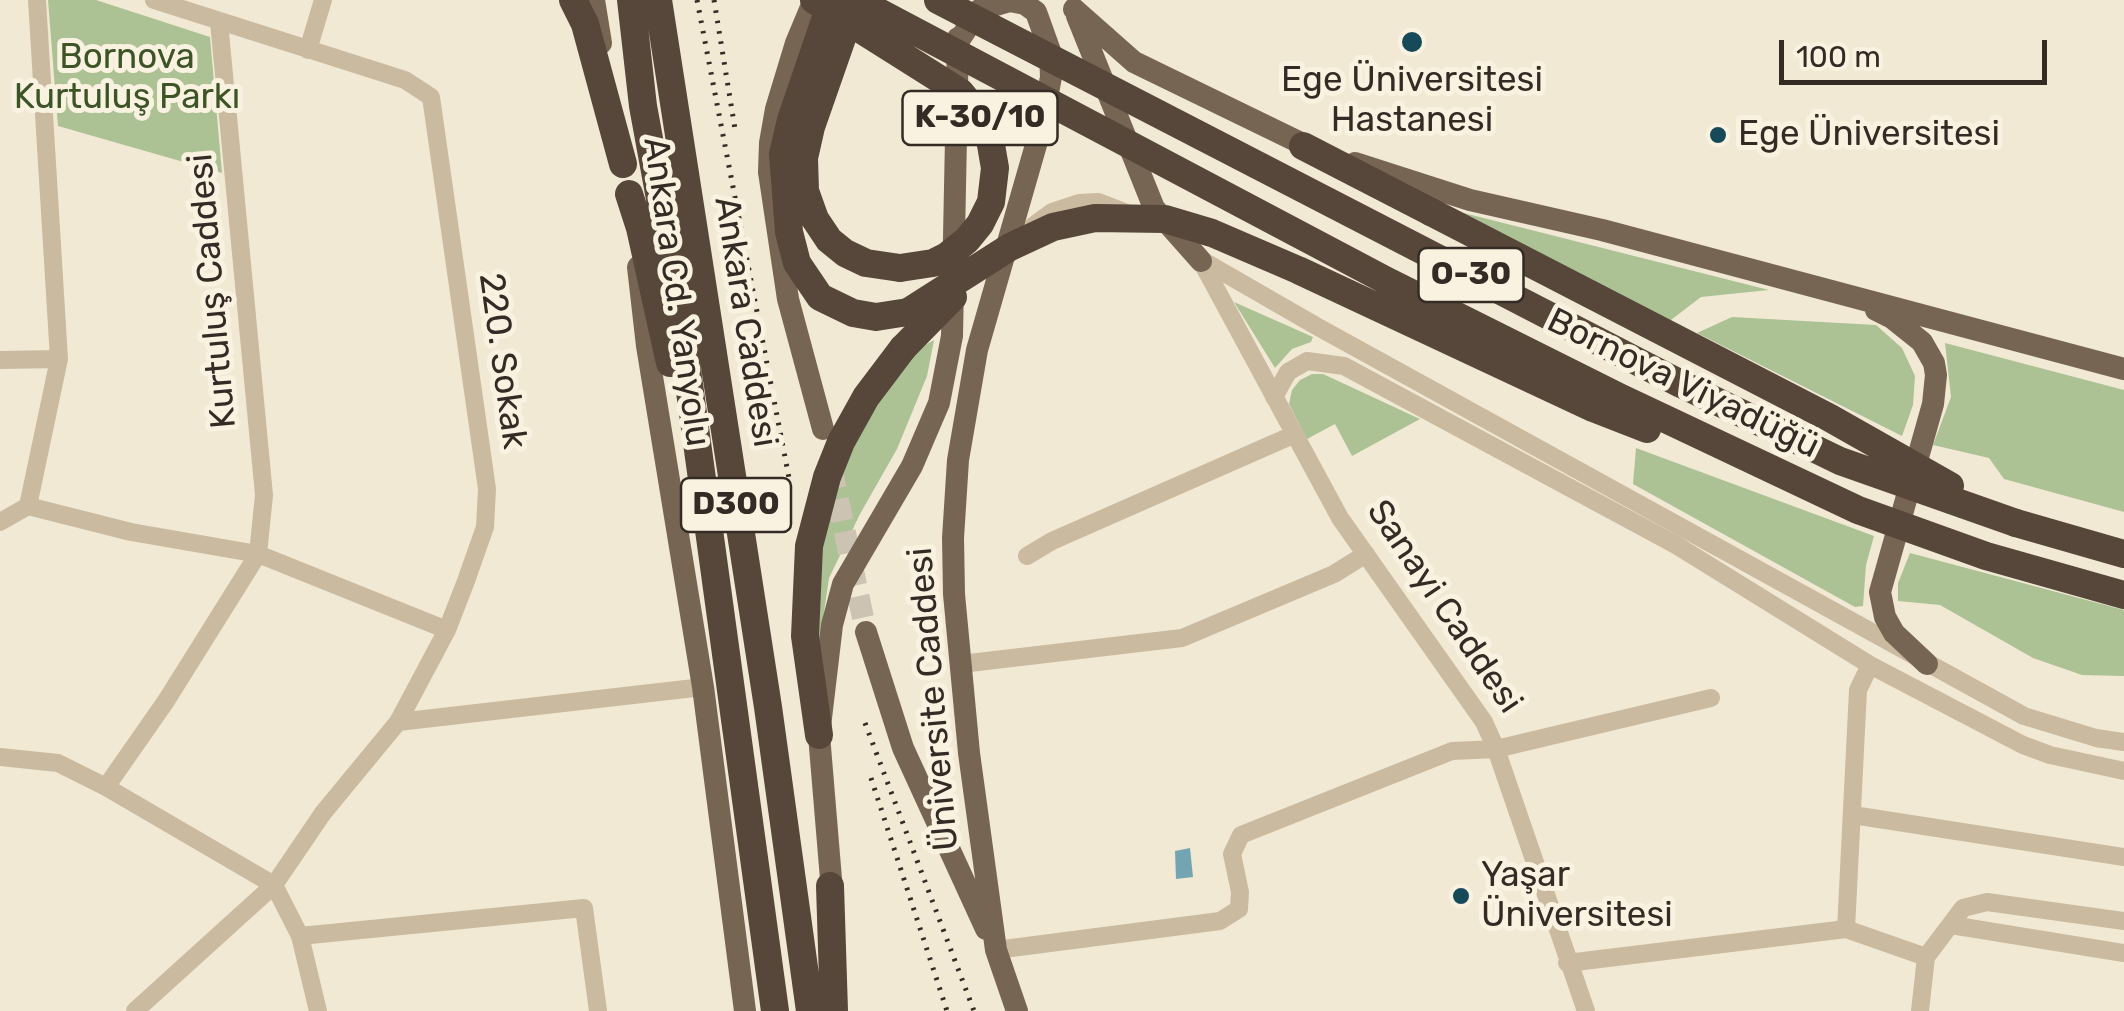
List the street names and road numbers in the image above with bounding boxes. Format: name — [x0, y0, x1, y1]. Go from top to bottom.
road number: K-30/10 — [902, 91, 1058, 145]
street label: Ankara Cd. Yanyolu — [634, 135, 718, 449]
street label: Kurtuluş Caddesi — [180, 152, 246, 430]
street label: Ankara Caddesi — [704, 194, 786, 450]
road number: O-30 — [1418, 248, 1524, 302]
street label: 220. Sokak — [469, 270, 535, 452]
street label: Bornova Viyadüğü — [1540, 300, 1826, 468]
road number: D300 — [681, 478, 791, 532]
street label: Sanayi Caddesi — [1357, 493, 1531, 721]
street label: Üniversite Caddesi — [900, 546, 968, 852]

